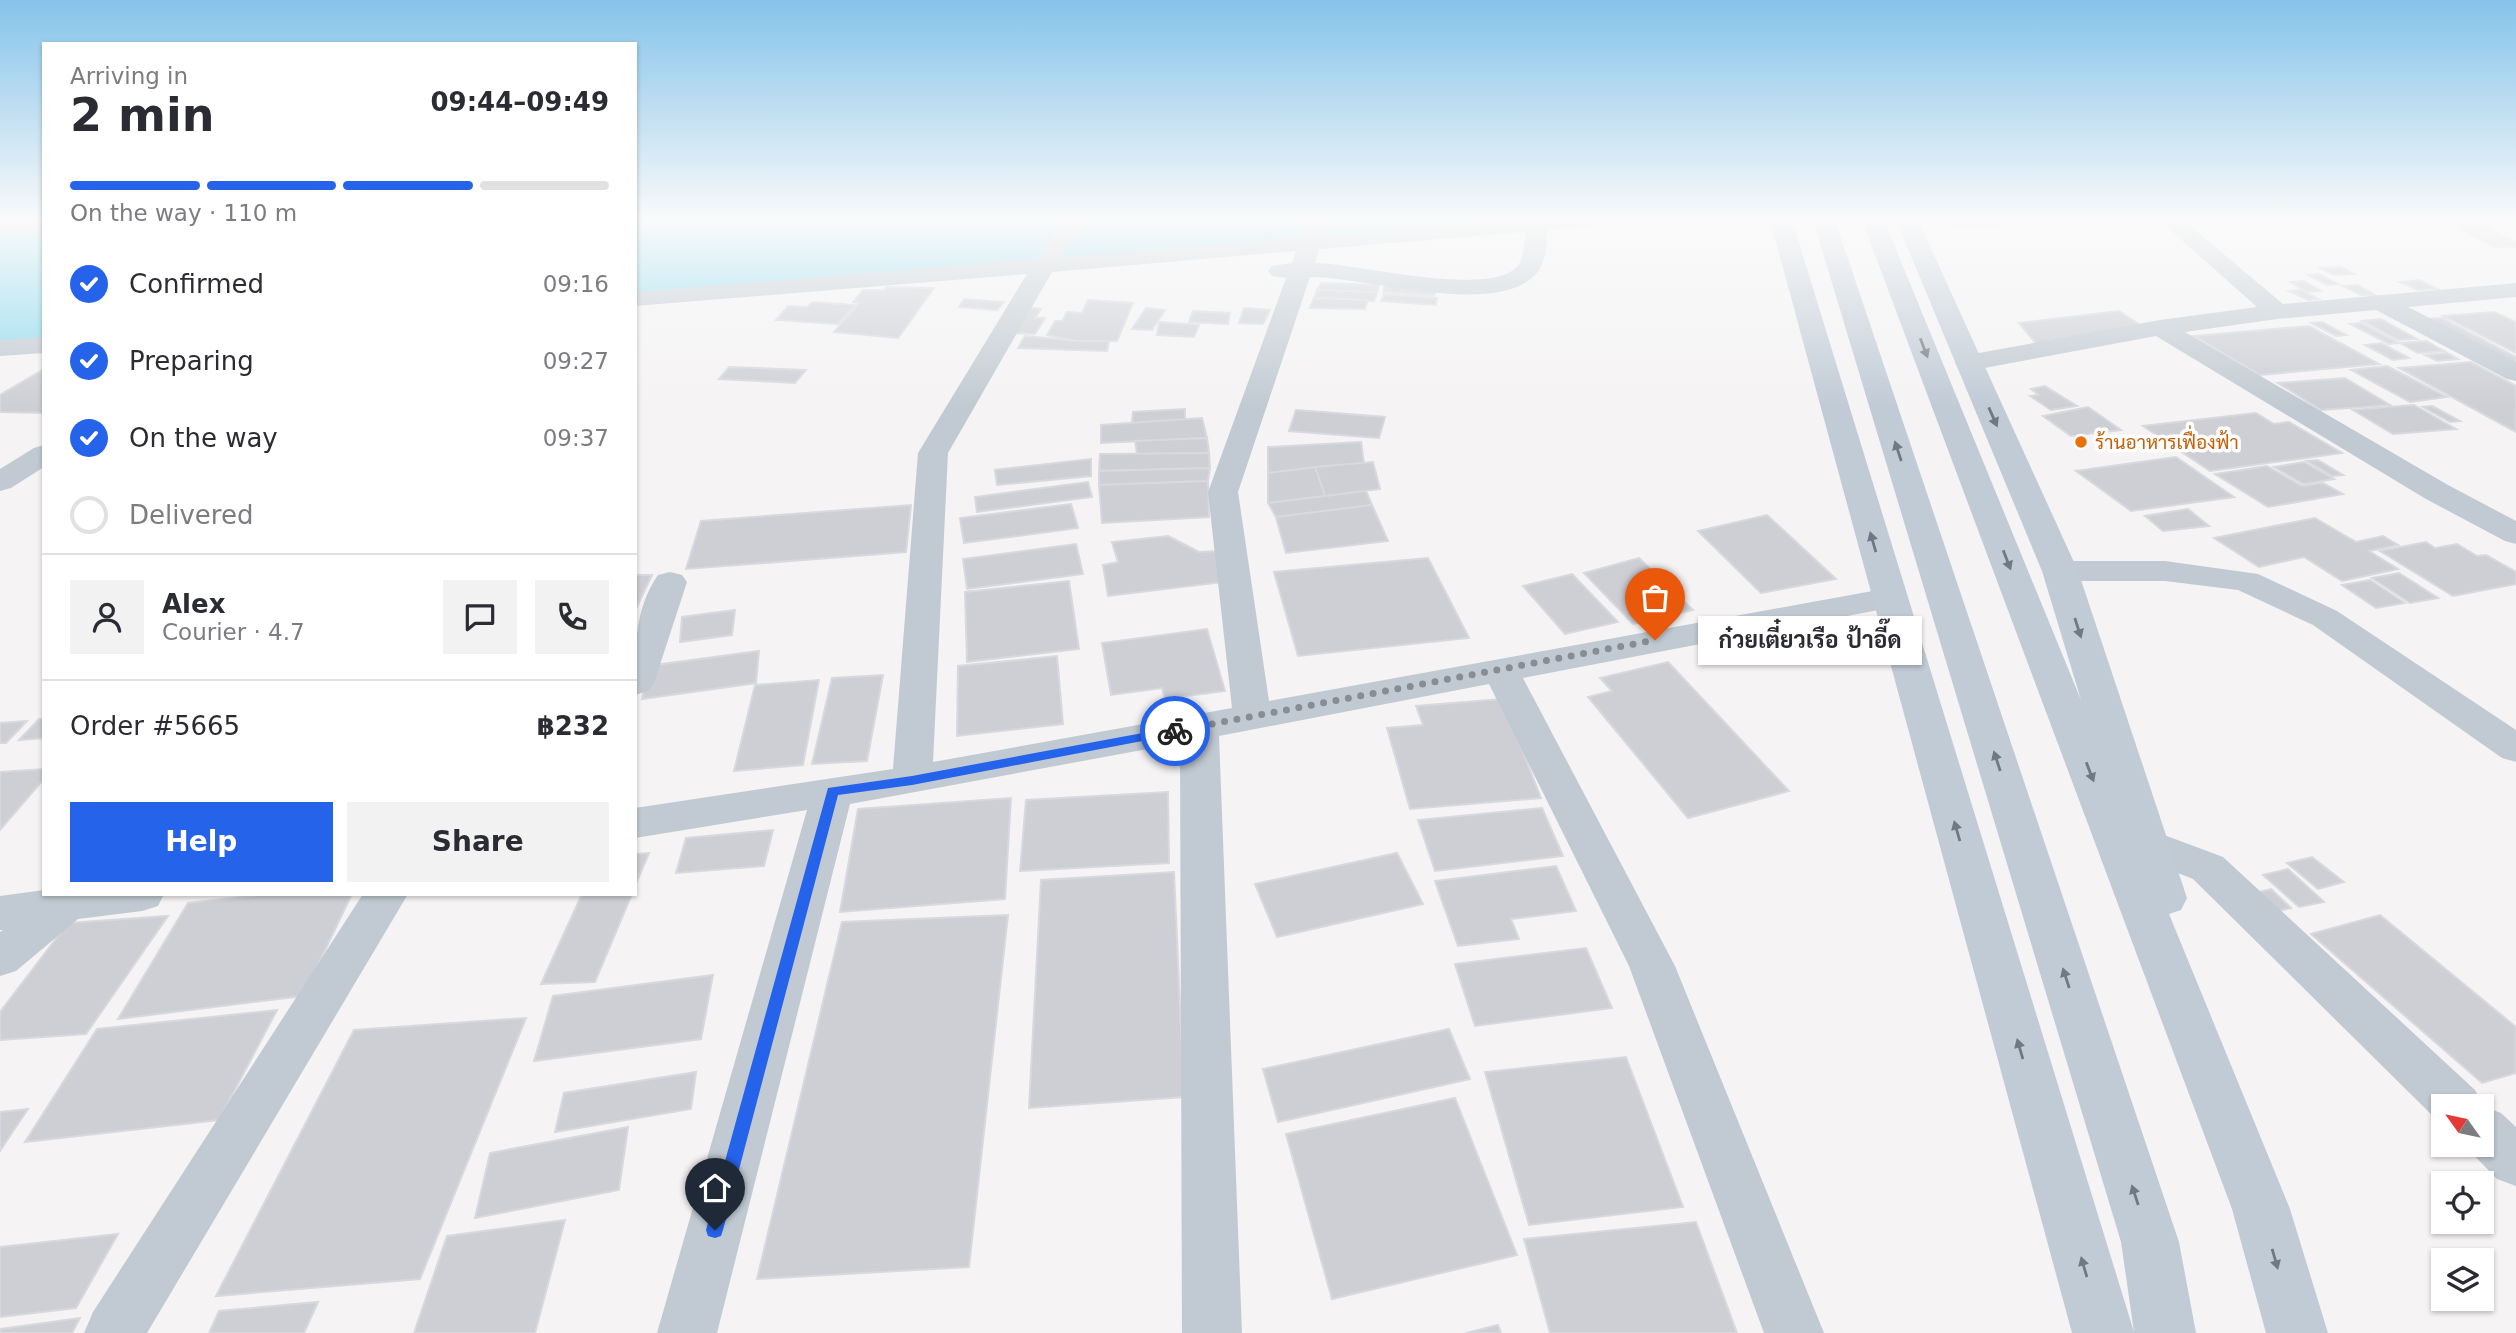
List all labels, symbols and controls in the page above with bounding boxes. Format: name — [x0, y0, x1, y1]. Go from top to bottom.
text: Arriving in — [70, 63, 188, 89]
text: 09:44–09:49 — [430, 87, 609, 117]
text: 2 min — [70, 88, 214, 142]
text: On the way · 110 m — [70, 200, 297, 226]
icon: check — [70, 265, 108, 303]
text: Confirmed — [129, 269, 264, 299]
text: 09:16 — [543, 271, 609, 297]
one-way arrow — [1919, 338, 1930, 359]
icon: check — [70, 342, 108, 380]
text: Preparing — [129, 346, 254, 376]
text: 09:27 — [543, 348, 609, 374]
one-way arrow — [1987, 407, 1998, 428]
icon: check — [70, 419, 108, 457]
text: On the way — [129, 423, 278, 453]
text: 09:37 — [543, 425, 609, 451]
place label: ร้านอาหารเฟื่องฟ้า — [2095, 425, 2239, 453]
marker: ร้านอาหารเฟื่องฟ้า — [2073, 434, 2089, 450]
one-way arrow — [1893, 440, 1903, 461]
text: Delivered — [129, 500, 253, 530]
one-way arrow — [1867, 531, 1877, 552]
one-way arrow — [2002, 550, 2013, 571]
pin — [1625, 568, 1685, 640]
icon: bag — [1636, 579, 1674, 617]
button: person — [70, 580, 144, 654]
button: chat — [443, 580, 517, 654]
button: phone — [535, 580, 609, 654]
text: Alex — [162, 589, 225, 619]
callout: ก๋วยเตี๋ยวเรือ ป้าอี๊ด — [1697, 616, 1921, 664]
one-way arrow — [2074, 617, 2084, 638]
text: Courier · 4.7 — [162, 619, 305, 645]
text: ก๋วยเตี๋ยวเรือ ป้าอี๊ด — [1718, 627, 1902, 653]
courier — [1140, 696, 1210, 766]
text: Order #5665 — [70, 711, 240, 741]
text: ฿232 — [537, 711, 609, 741]
icon: bike — [1156, 712, 1194, 750]
one-way arrow — [1991, 751, 2002, 772]
one-way arrow — [2085, 762, 2096, 783]
button: Help — [70, 802, 333, 882]
button: Share — [347, 802, 609, 882]
one-way arrow — [1951, 820, 1961, 841]
one-way arrow — [2060, 967, 2071, 988]
one-way arrow — [2015, 1038, 2025, 1059]
north arrow — [2431, 1094, 2494, 1157]
map controls — [2431, 1094, 2494, 1311]
pin — [685, 1158, 745, 1230]
icon: home — [696, 1169, 734, 1207]
button: locate — [2431, 1171, 2494, 1234]
one-way arrow — [2129, 1184, 2139, 1205]
button: layers — [2431, 1248, 2494, 1311]
one-way arrow — [2271, 1249, 2281, 1270]
one-way arrow — [2079, 1257, 2089, 1278]

